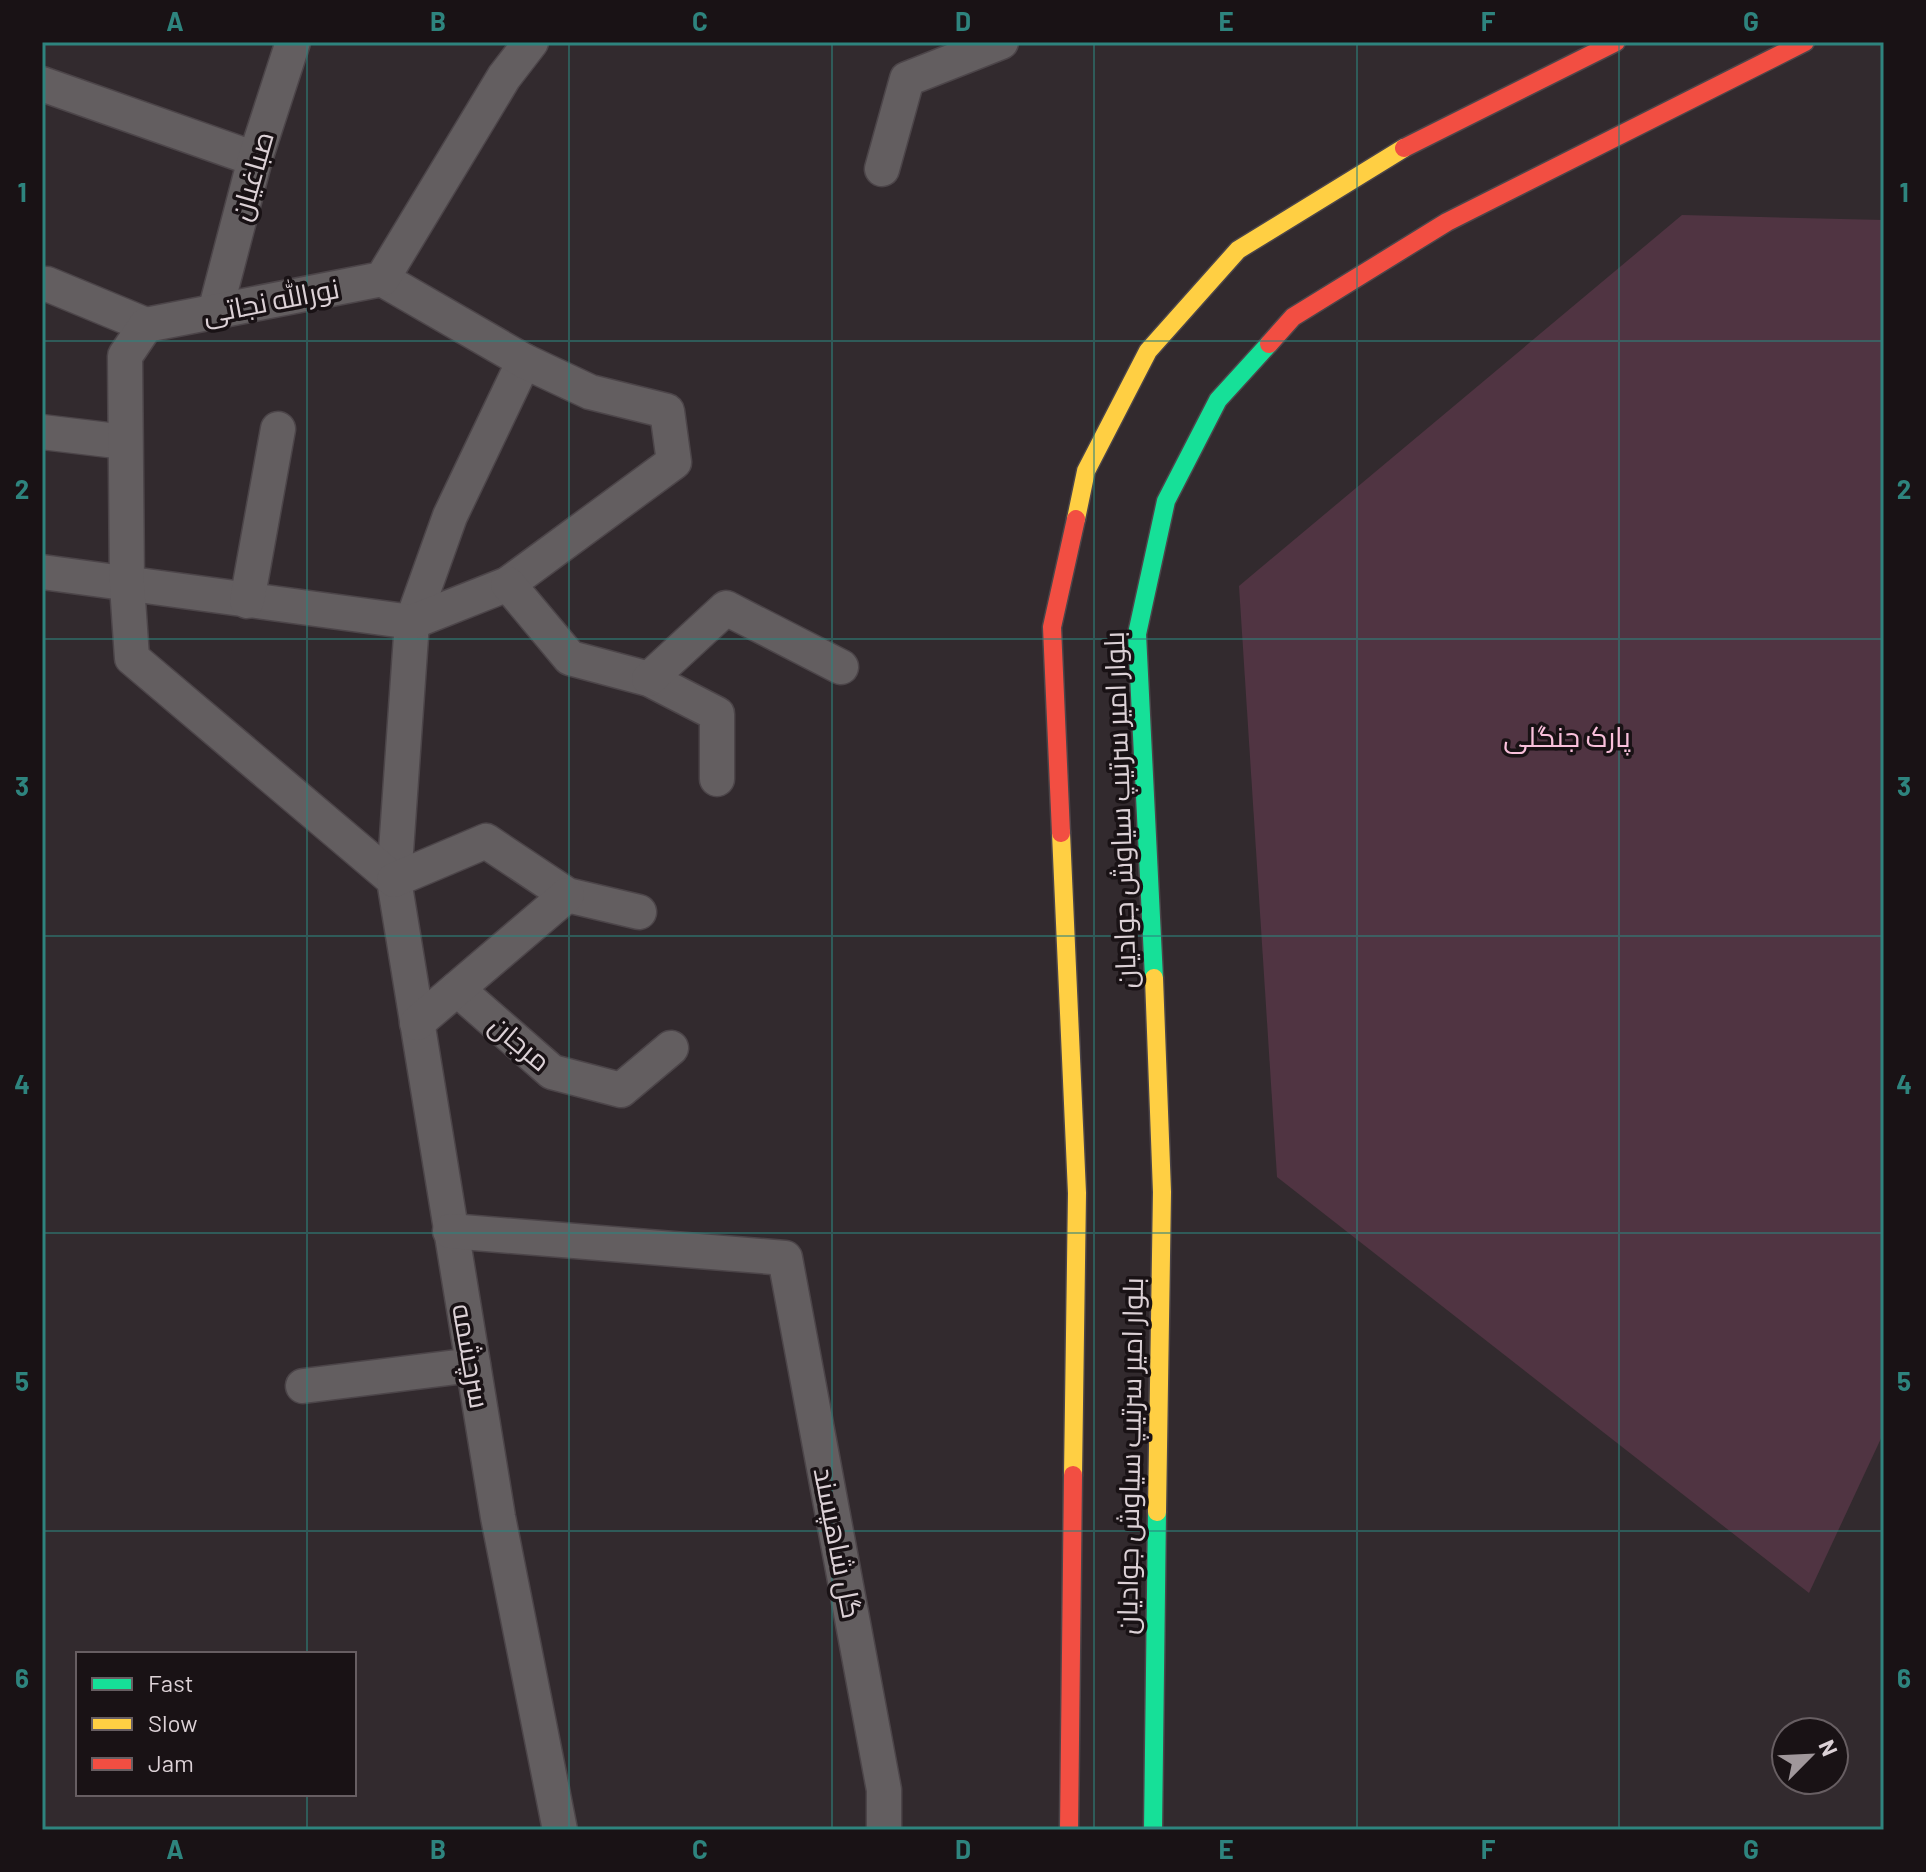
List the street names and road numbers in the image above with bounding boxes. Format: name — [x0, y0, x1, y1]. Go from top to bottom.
street label: صباغیان — [222, 127, 281, 225]
street label: نورالله نجاتی — [200, 270, 342, 331]
street label: بلوار امیر سرتیپ سیاوش جوادیان — [1096, 631, 1145, 989]
street label: مرجان — [483, 1007, 558, 1078]
street label: بلوار امیر سرتیپ سیاوش جوادیان — [1109, 1277, 1152, 1635]
street label: سرچشمه — [443, 1301, 498, 1411]
street label: گل شاهپسند — [806, 1464, 870, 1622]

